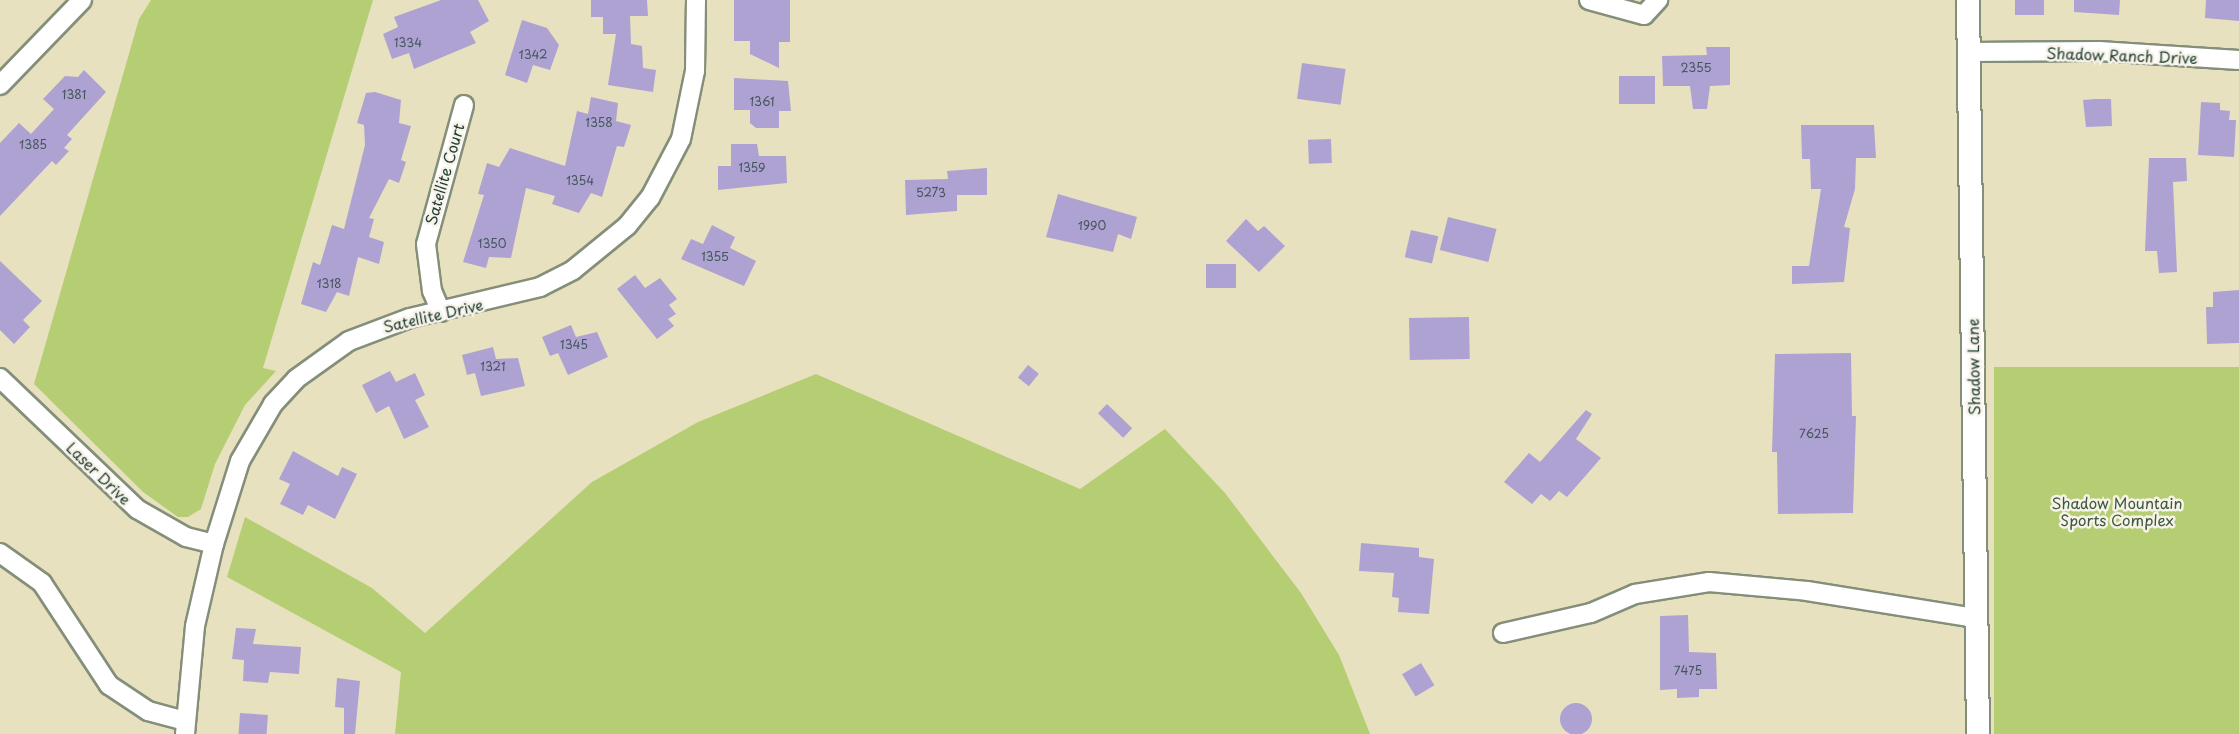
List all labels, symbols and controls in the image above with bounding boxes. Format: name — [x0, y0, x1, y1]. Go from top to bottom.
house number: 1334 — [394, 36, 422, 50]
street label: Shadow Ranch Drive — [2047, 43, 2197, 67]
house number: 1342 — [518, 48, 548, 62]
house number: 2355 — [1681, 61, 1711, 75]
house number: 1381 — [62, 88, 86, 102]
house number: 1361 — [749, 95, 775, 109]
house number: 1358 — [585, 116, 613, 130]
street label: Satellite Court — [421, 121, 467, 227]
house number: 1385 — [19, 138, 47, 152]
house number: 1359 — [738, 161, 766, 175]
house number: 1354 — [566, 174, 594, 188]
house number: 5273 — [916, 186, 946, 200]
house number: 1990 — [1078, 219, 1106, 233]
house number: 1350 — [478, 237, 506, 251]
house number: 1355 — [701, 250, 729, 264]
house number: 1318 — [316, 277, 342, 291]
street label: Satellite Drive — [381, 295, 485, 335]
street label: Shadow Lane — [1963, 318, 1983, 416]
house number: 1345 — [560, 338, 588, 352]
house number: 1321 — [480, 360, 506, 374]
house number: 7625 — [1799, 427, 1829, 441]
street label: Laser Drive — [63, 438, 135, 508]
park label: Shadow Mountain Sports Complex — [2052, 493, 2182, 528]
house number: 7475 — [1674, 664, 1702, 678]

